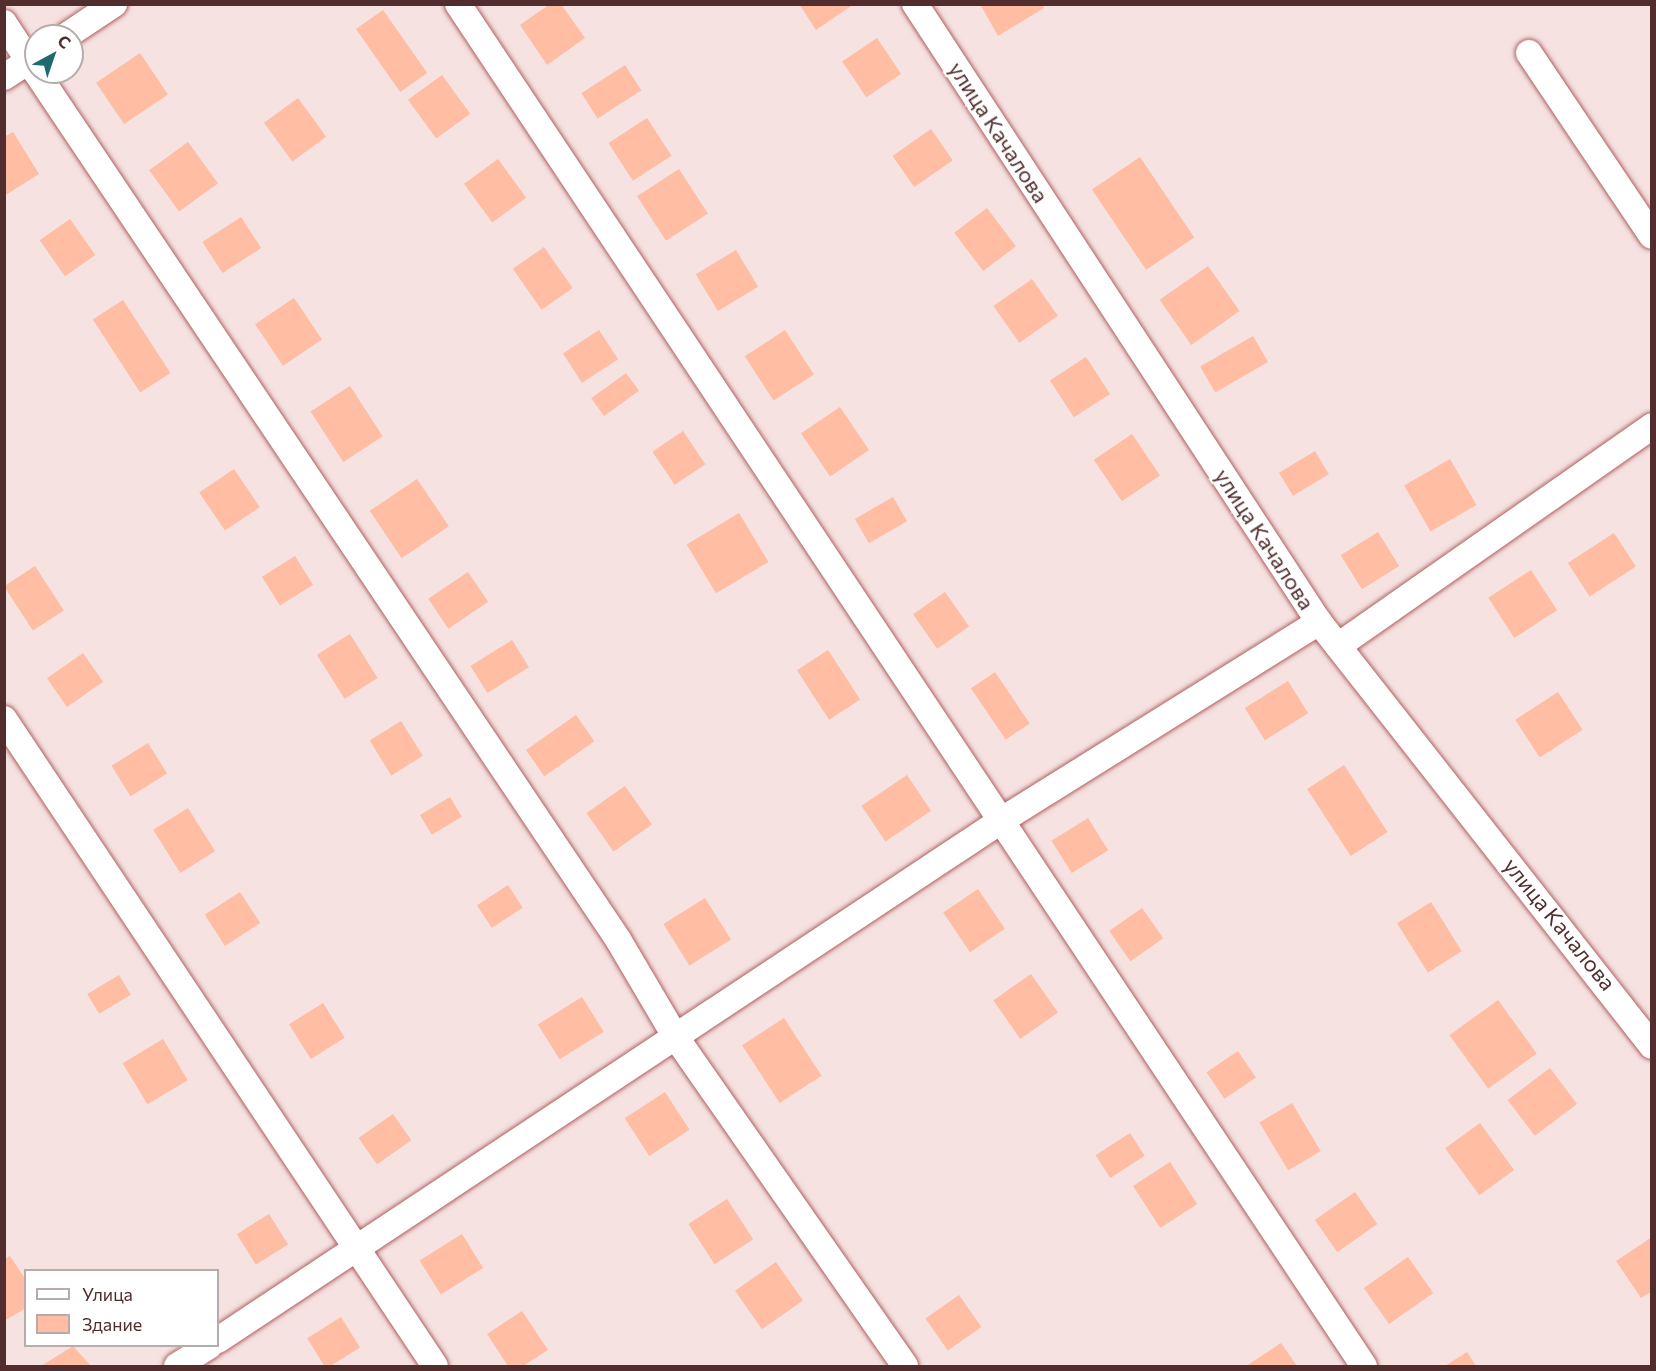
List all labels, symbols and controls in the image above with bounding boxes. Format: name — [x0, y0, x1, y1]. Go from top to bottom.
north arrow — [24, 24, 84, 84]
text: С — [54, 31, 75, 52]
street label: улица Качалова — [944, 57, 1054, 207]
street label: улица Качалова — [1210, 464, 1320, 614]
street label: улица Качалова — [1499, 853, 1621, 995]
legend — [24, 1269, 219, 1347]
text: Улица — [82, 1283, 133, 1305]
text: Здание — [82, 1313, 142, 1335]

